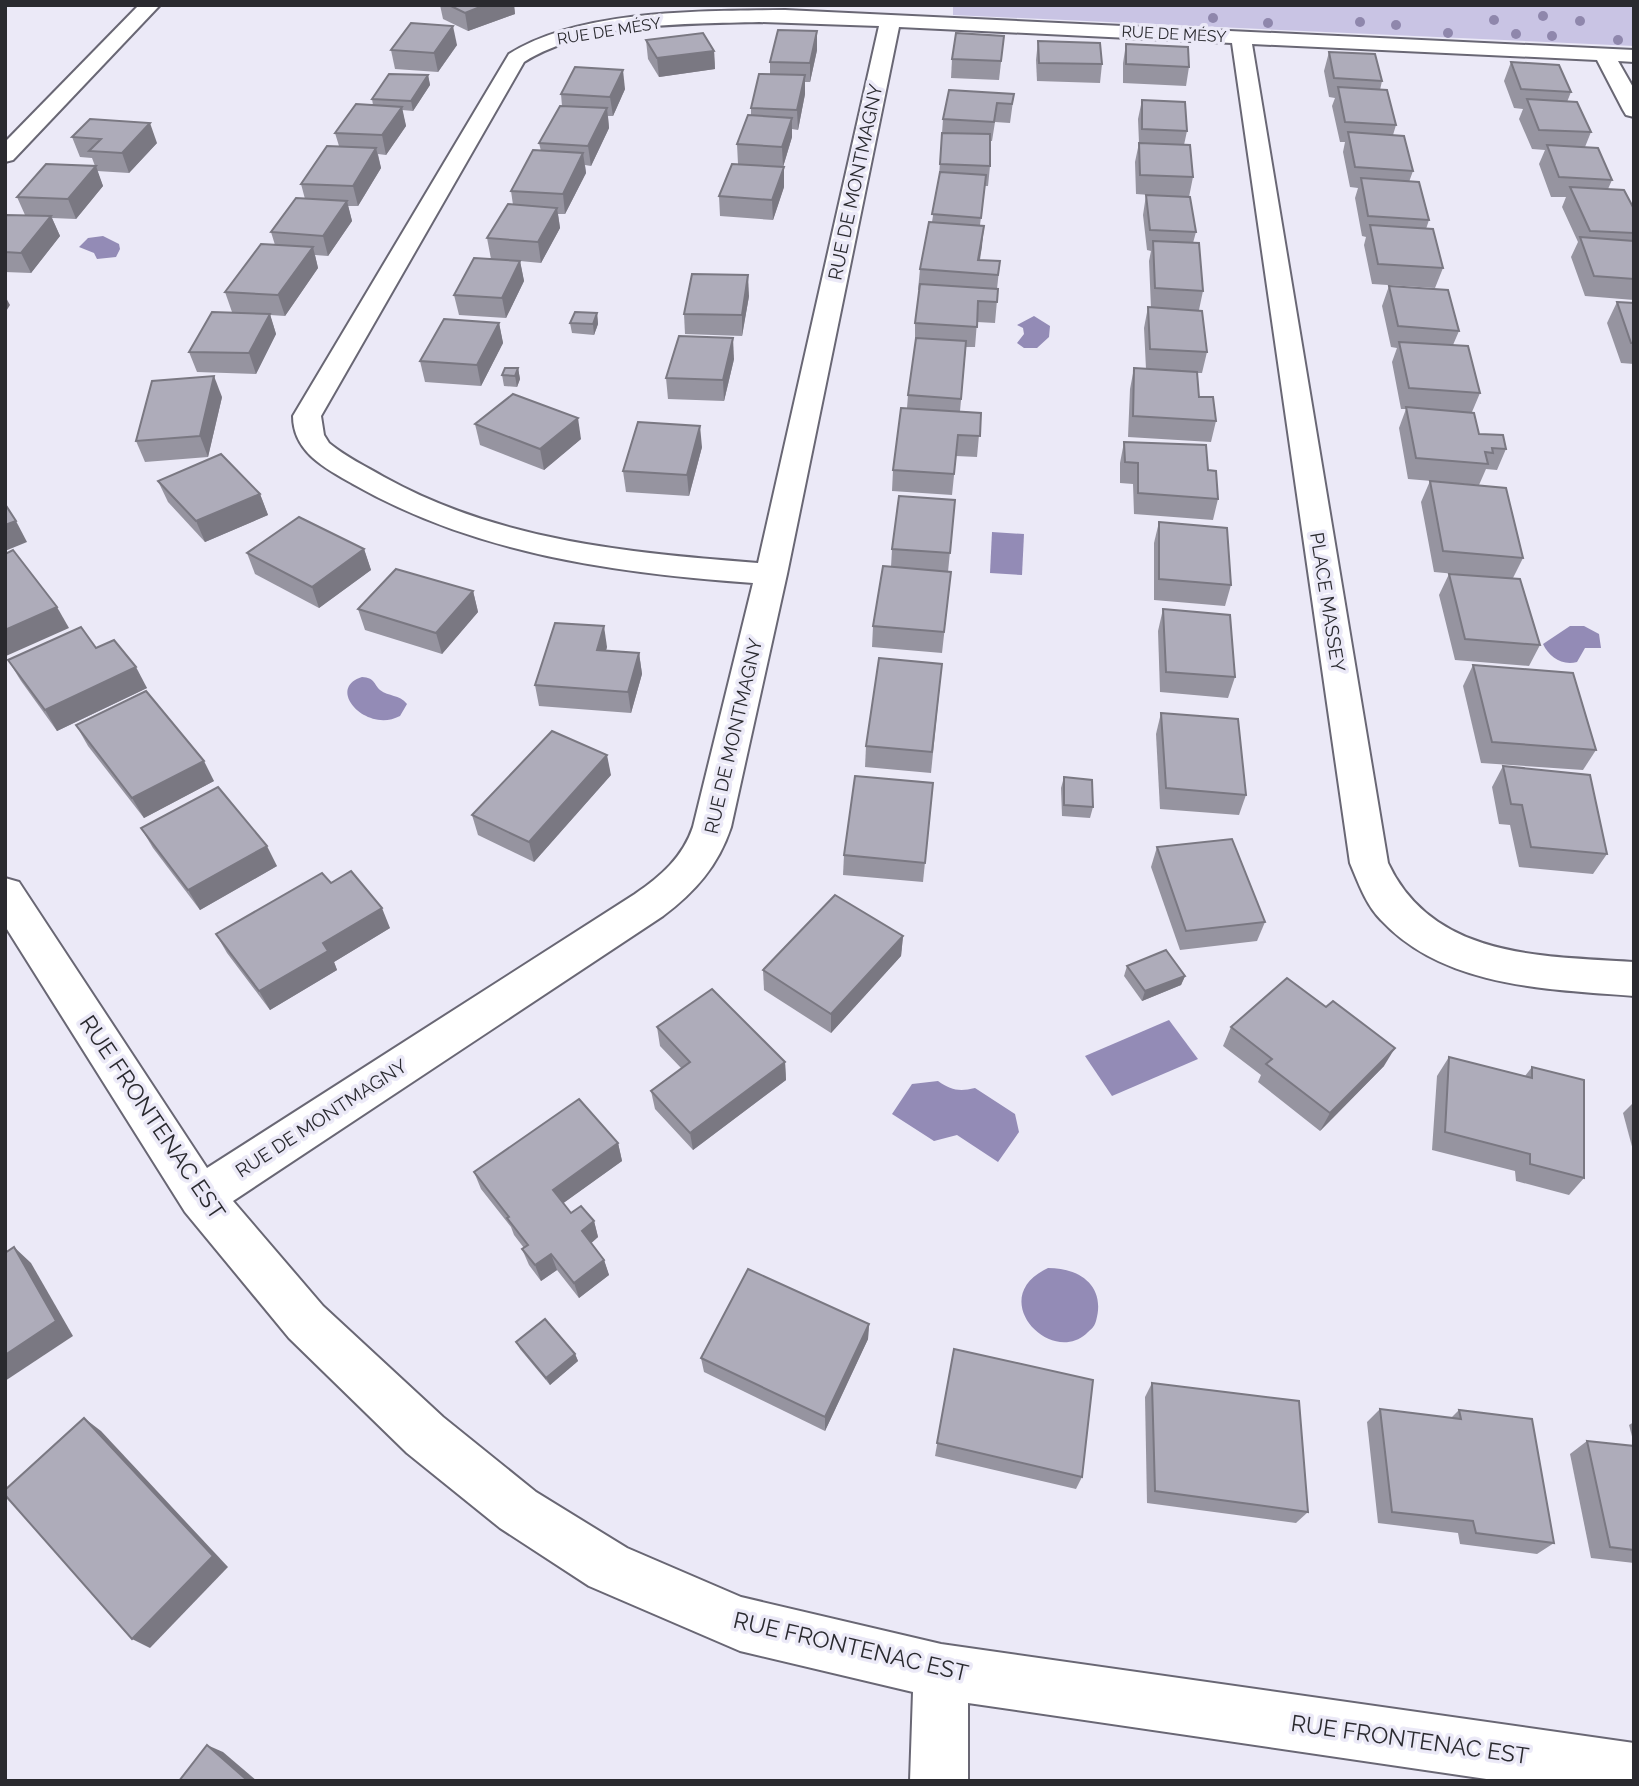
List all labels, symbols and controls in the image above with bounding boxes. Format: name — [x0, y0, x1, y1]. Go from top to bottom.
street label: RUE DE MÉSY — [555, 12, 663, 49]
street label: RUE DE MÉSY — [1121, 21, 1228, 46]
street label: RUE DE MONTMAGNY — [823, 81, 887, 282]
street label: PLACE MASSEY — [1306, 531, 1350, 674]
street label: RUE DE MONTMAGNY — [700, 635, 766, 836]
street label: RUE FRONTENAC EST — [75, 1010, 231, 1224]
street label: RUE DE MONTMAGNY — [231, 1054, 411, 1182]
street label: RUE FRONTENAC EST — [731, 1606, 971, 1686]
street label: RUE FRONTENAC EST — [1289, 1709, 1531, 1769]

